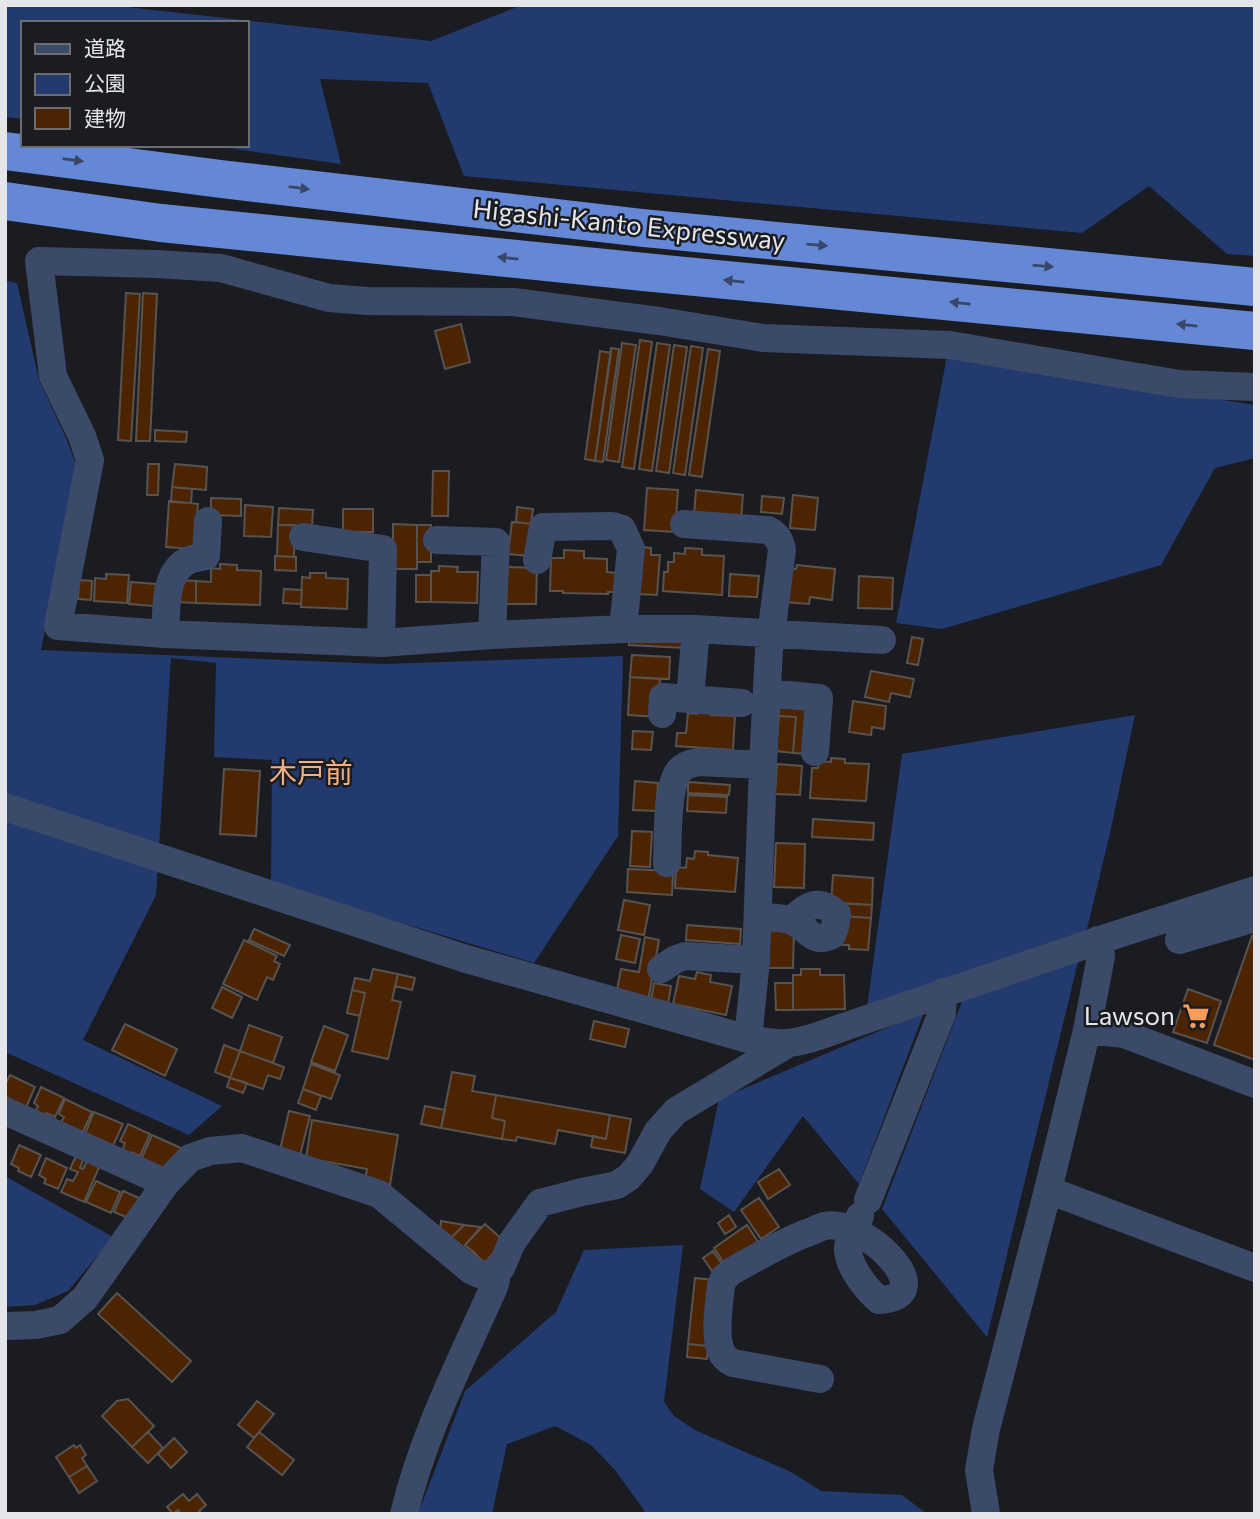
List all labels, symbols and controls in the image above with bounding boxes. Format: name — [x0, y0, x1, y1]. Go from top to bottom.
legend — [21, 21, 248, 147]
text: 道路 — [84, 35, 126, 60]
text: 公園 — [84, 70, 126, 95]
text: 建物 — [84, 105, 126, 130]
one-way arrow — [62, 154, 84, 165]
one-way arrow — [288, 183, 310, 194]
street label: Higashi-Kanto Expressway — [471, 192, 787, 255]
one-way arrow — [806, 239, 828, 250]
one-way arrow — [496, 252, 518, 263]
one-way arrow — [1033, 261, 1055, 272]
one-way arrow — [723, 275, 745, 286]
one-way arrow — [949, 297, 971, 308]
one-way arrow — [1176, 319, 1198, 330]
district label: 木戸前 — [269, 755, 353, 789]
place label: Lawson — [1084, 999, 1175, 1030]
supermarket icon: Lawson — [1181, 1001, 1211, 1031]

